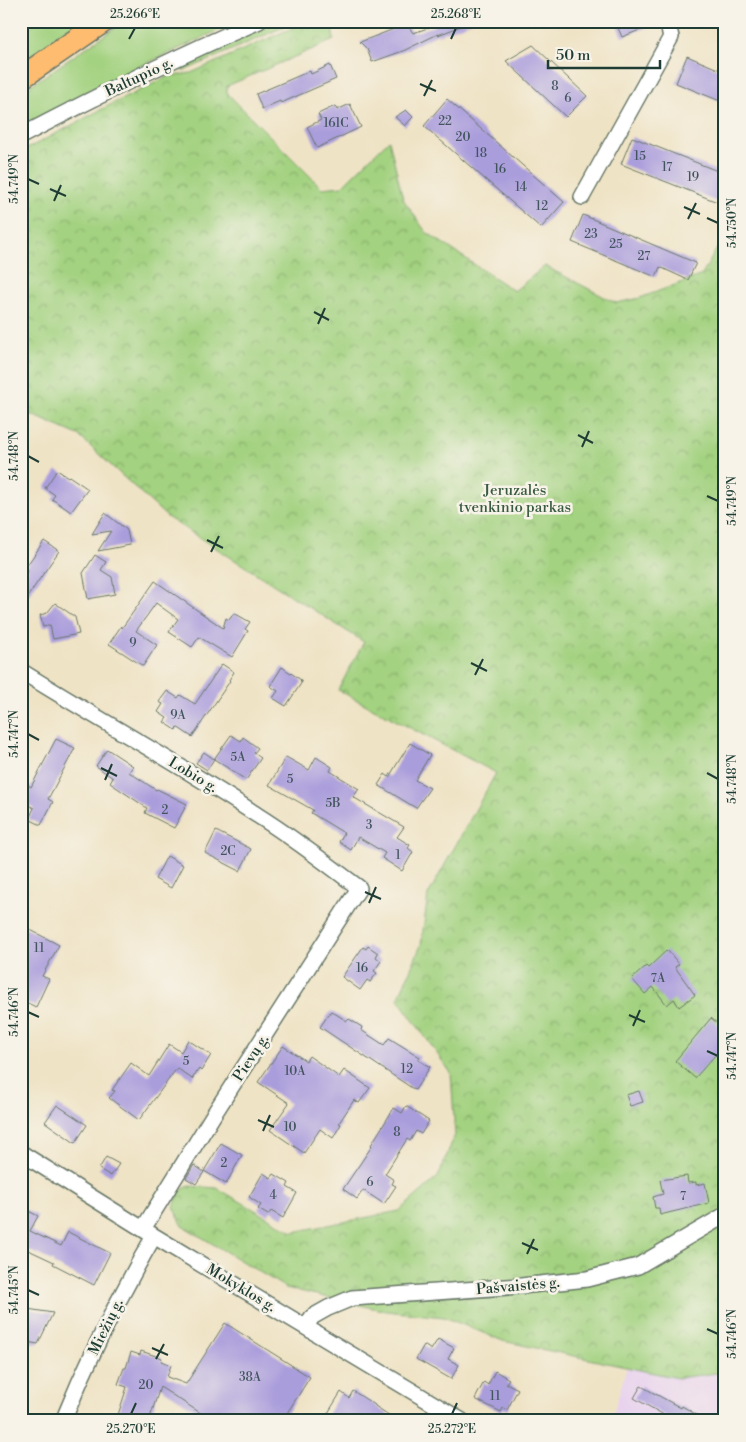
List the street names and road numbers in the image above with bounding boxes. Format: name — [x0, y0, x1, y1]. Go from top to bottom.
street label: Baltupio g. — [101, 53, 176, 101]
street label: Lobio g. — [165, 753, 221, 797]
street label: Pievų g. — [229, 1031, 273, 1085]
street label: Mokyklos g. — [203, 1260, 279, 1316]
street label: Pašvaistės g. — [475, 1273, 561, 1299]
street label: Miežių g. — [84, 1296, 128, 1358]

